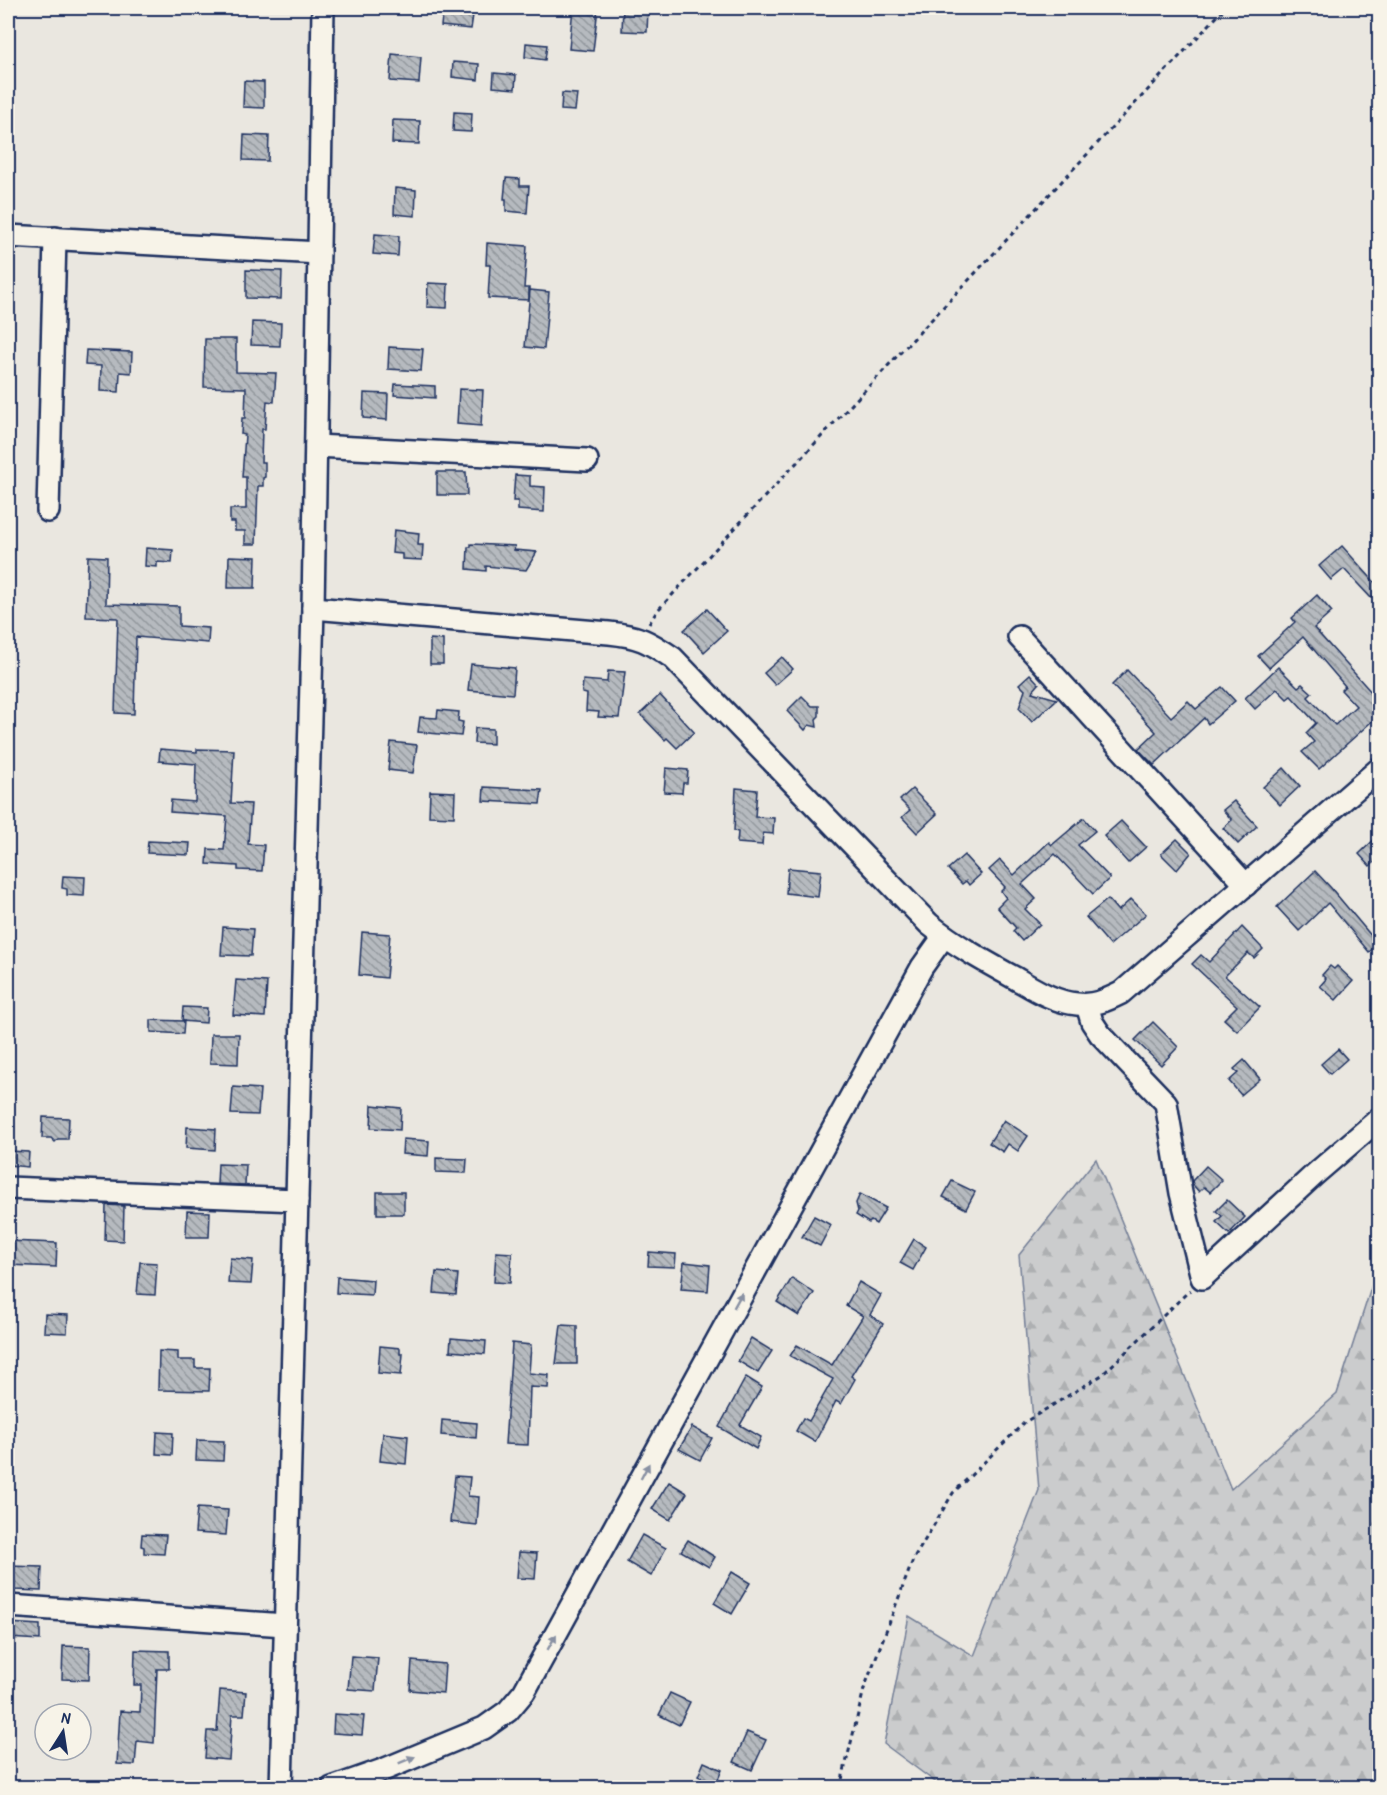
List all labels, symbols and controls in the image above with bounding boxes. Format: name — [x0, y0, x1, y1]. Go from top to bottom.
one-way arrow — [733, 1292, 744, 1308]
one-way arrow — [640, 1462, 650, 1479]
one-way arrow — [547, 1634, 557, 1651]
north arrow — [33, 1702, 93, 1762]
text: N — [60, 1706, 73, 1729]
one-way arrow — [398, 1755, 416, 1765]

